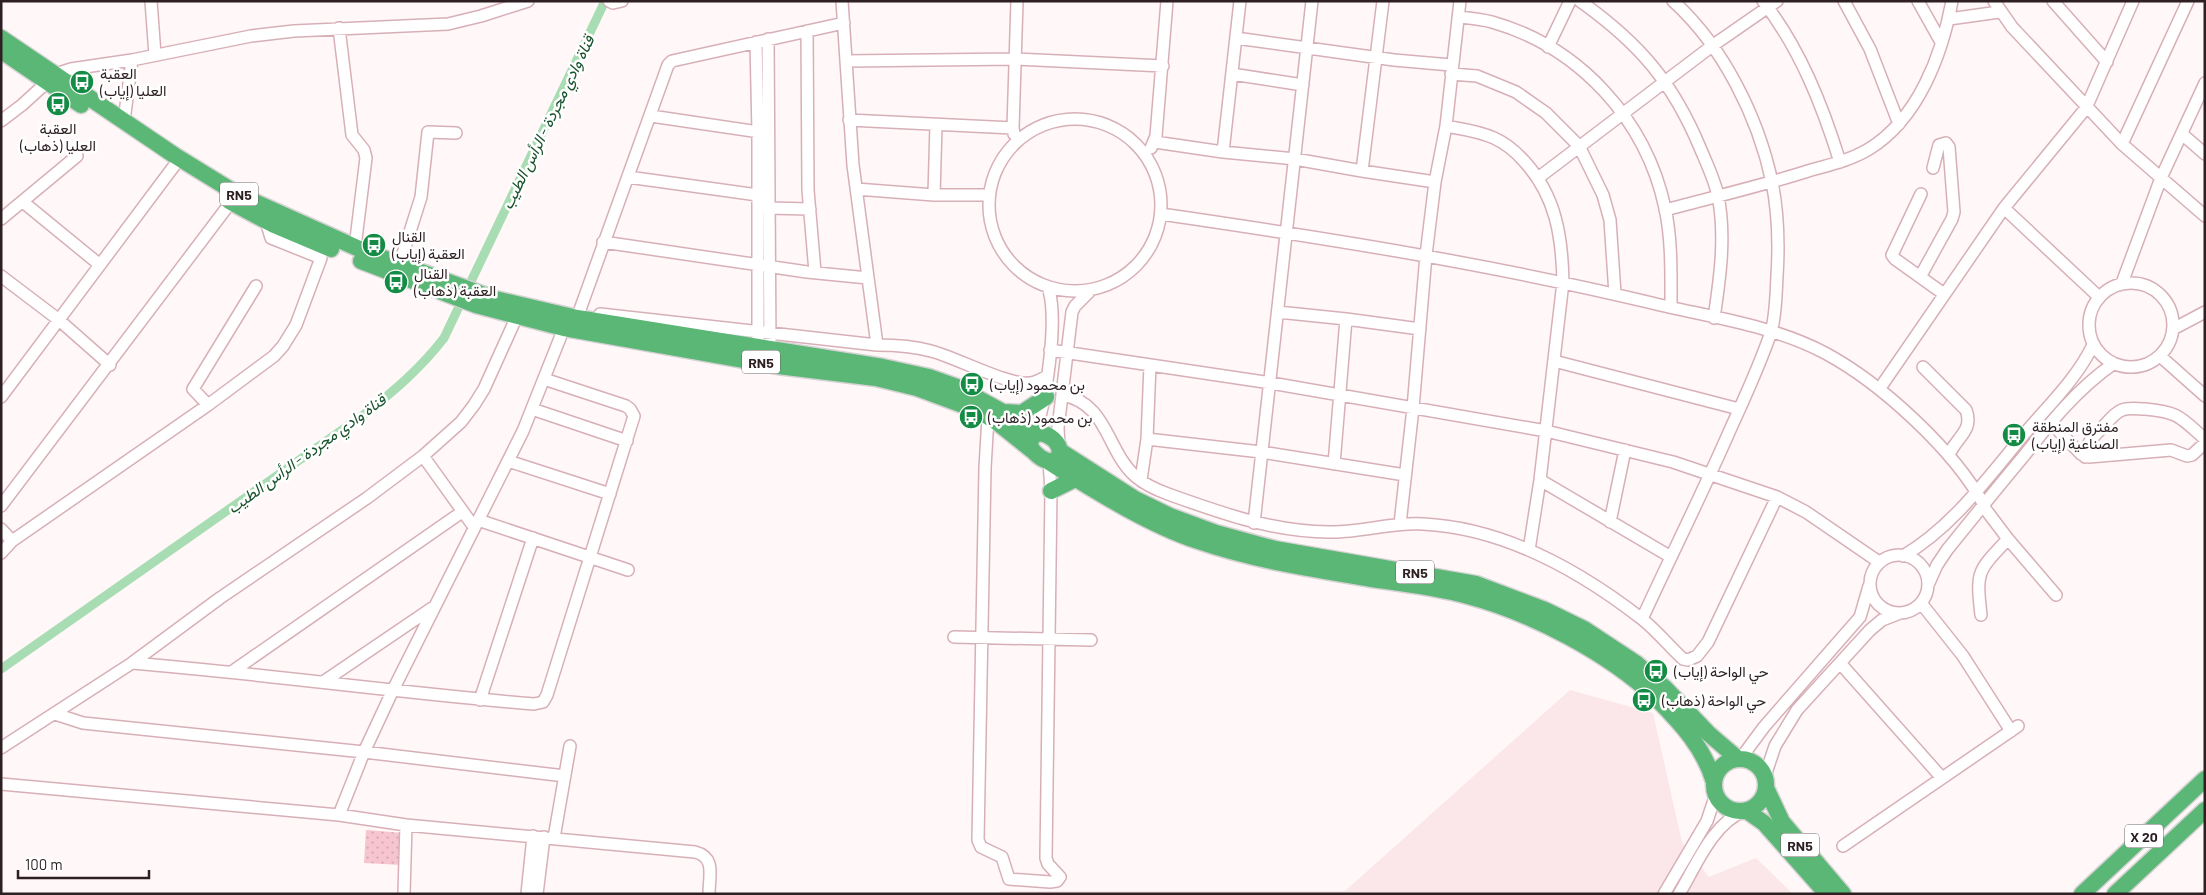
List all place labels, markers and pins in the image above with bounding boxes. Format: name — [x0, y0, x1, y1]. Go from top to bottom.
place label: العقبة العليا (إياب) — [99, 64, 167, 101]
bus stop icon: العقبة العليا (إياب) — [69, 69, 95, 95]
bus stop icon: العقبة العليا (ذهاب) — [45, 91, 71, 117]
place label: العقبة العليا (ذهاب) — [19, 119, 96, 155]
place label: القنال العقبة (إياب) — [391, 227, 465, 264]
bus stop icon: القنال العقبة (إياب) — [361, 232, 387, 258]
place label: القنال العقبة (ذهاب) — [413, 264, 496, 300]
bus stop icon: القنال العقبة (ذهاب) — [383, 269, 409, 295]
bus stop icon: بن محمود (إياب) — [959, 371, 985, 397]
place label: بن محمود (إياب) — [989, 375, 1085, 395]
bus stop icon: بن محمود (ذهاب) — [958, 404, 984, 430]
place label: بن محمود (ذهاب) — [987, 408, 1092, 428]
place label: مفترق المنطقة الصناعية (إياب) — [2031, 417, 2119, 454]
bus stop icon: مفترق المنطقة الصناعية (إياب) — [2001, 422, 2027, 448]
bus stop icon: حي الواحة (إياب) — [1643, 658, 1669, 684]
place label: حي الواحة (إياب) — [1673, 662, 1769, 685]
bus stop icon: حي الواحة (ذهاب) — [1631, 687, 1657, 713]
place label: حي الواحة (ذهاب) — [1661, 691, 1766, 714]

